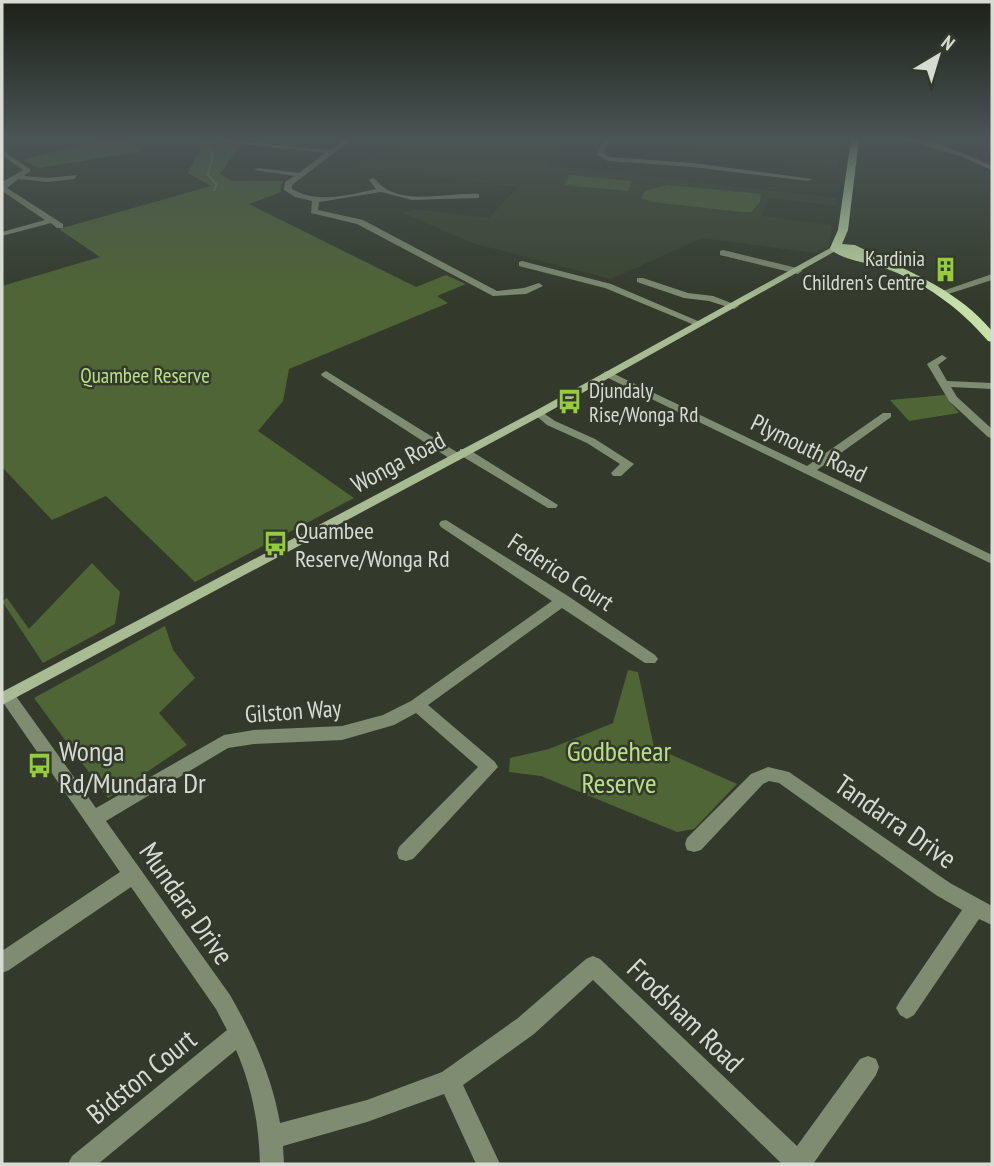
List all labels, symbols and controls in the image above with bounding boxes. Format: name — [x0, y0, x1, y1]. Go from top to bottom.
north arrow — [903, 21, 973, 91]
text: N — [937, 30, 960, 55]
place label: Kardinia Children's Centre — [803, 245, 925, 296]
building icon: Kardinia Children's Centre — [931, 256, 959, 284]
park label: Quambee Reserve — [80, 362, 210, 389]
place label: Djundaly Rise/Wonga Rd — [589, 377, 698, 428]
bus stop icon: Djundaly Rise/Wonga Rd — [555, 388, 583, 416]
street label: Plymouth Road — [746, 407, 872, 489]
street label: Wonga Road — [346, 424, 450, 500]
place label: Quambee Reserve/Wonga Rd — [295, 515, 450, 574]
street label: Federico Court — [502, 526, 620, 618]
bus stop icon: Quambee Reserve/Wonga Rd — [261, 530, 289, 558]
street label: Gilston Way — [244, 692, 342, 730]
place label: Wonga Rd/Mundara Dr — [59, 732, 206, 801]
park label: Godbehear Reserve — [567, 732, 672, 801]
bus stop icon: Wonga Rd/Mundara Dr — [25, 752, 53, 780]
street label: Tandarra Drive — [828, 766, 964, 876]
street label: Mundara Drive — [131, 835, 243, 971]
street label: Frodsham Road — [620, 950, 752, 1080]
street label: Bidston Court — [78, 1020, 204, 1132]

